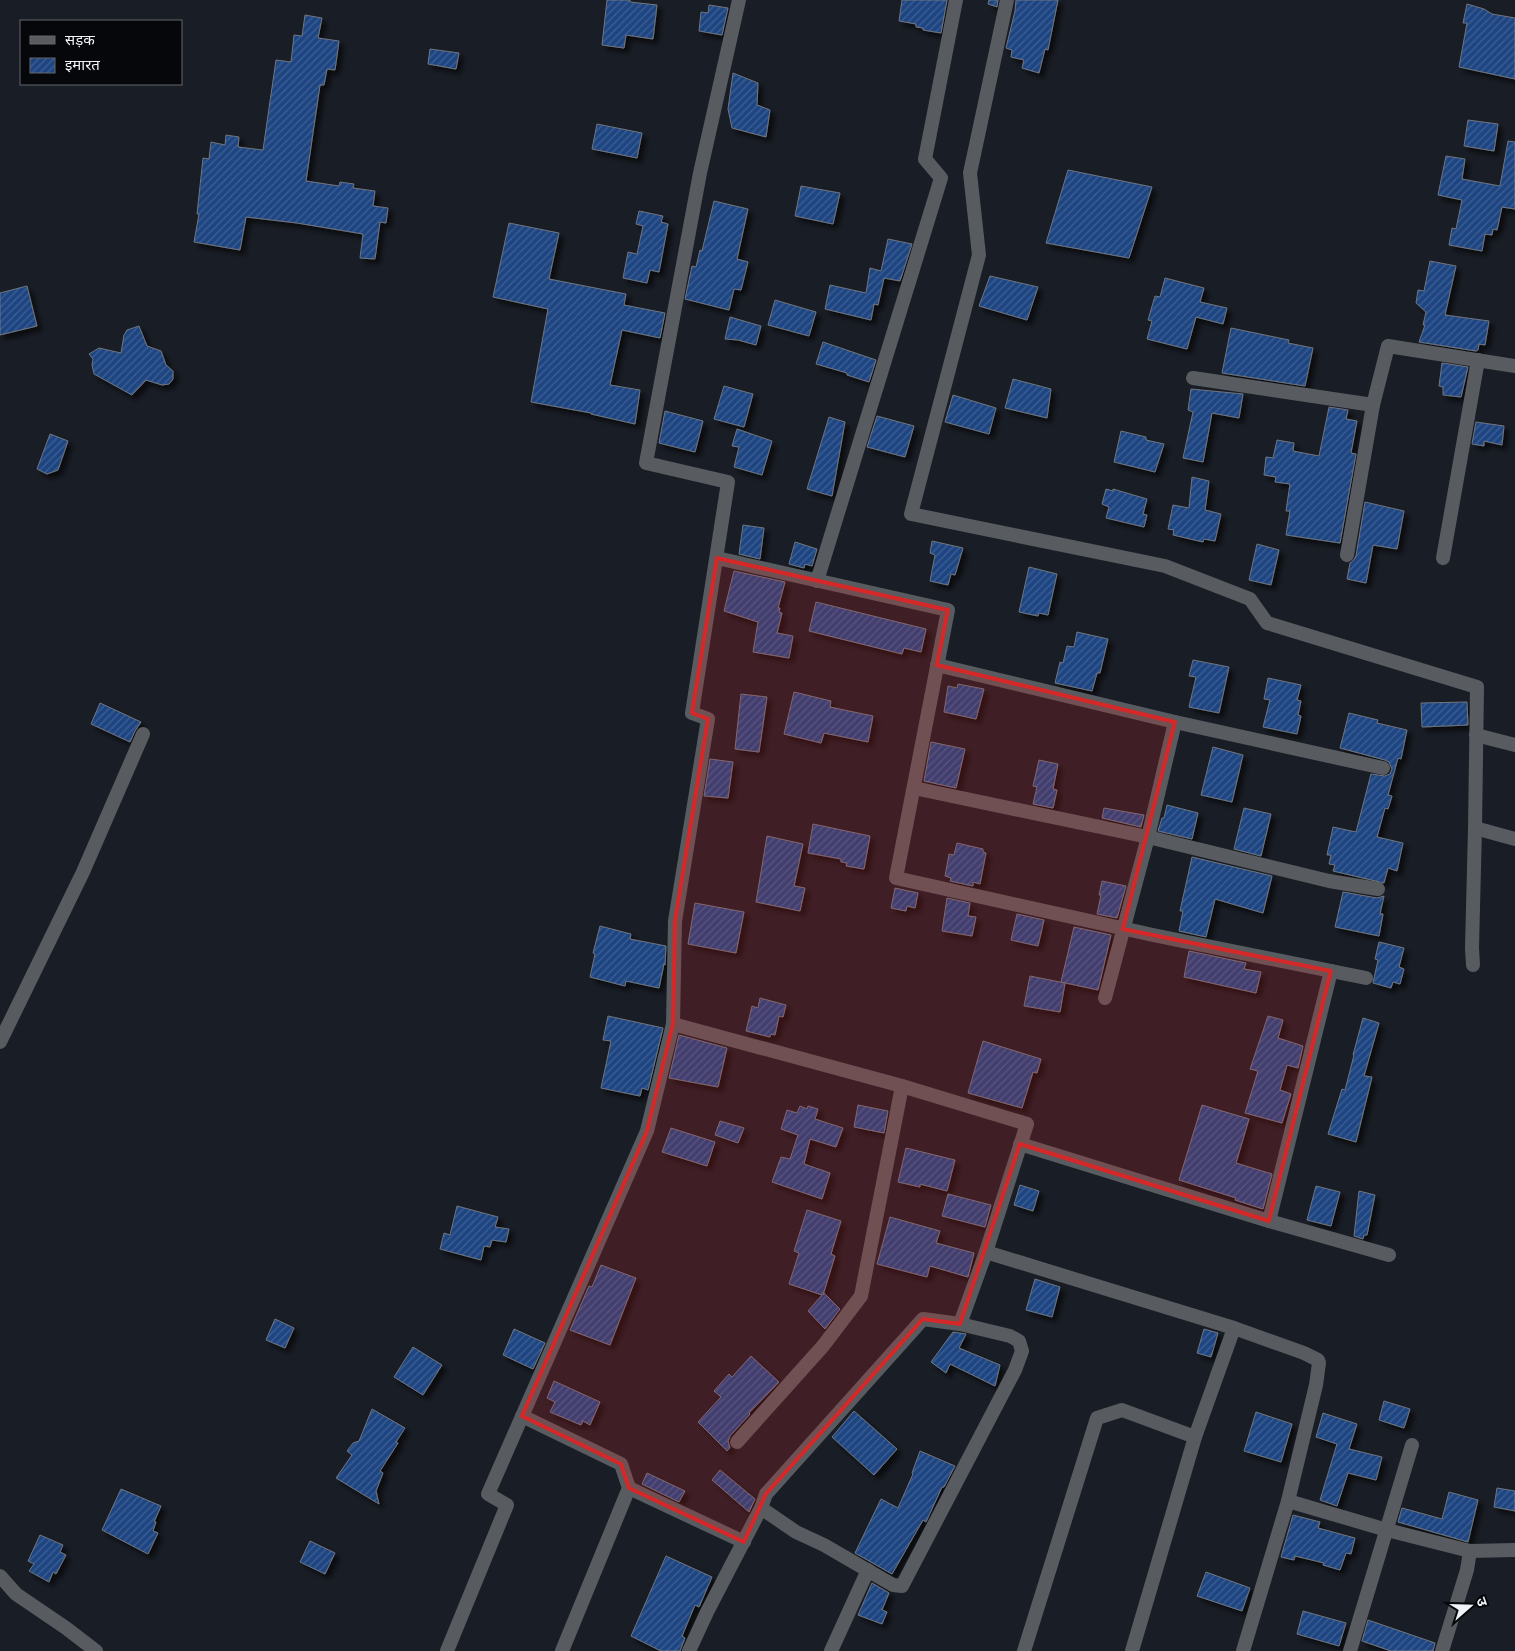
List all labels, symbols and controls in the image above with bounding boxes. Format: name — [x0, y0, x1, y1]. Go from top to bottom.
legend — [20, 20, 182, 85]
text: सड़क — [65, 30, 95, 50]
text: इमारत — [65, 55, 100, 75]
north arrow — [1445, 1581, 1495, 1631]
text: उ — [1471, 1595, 1492, 1610]

